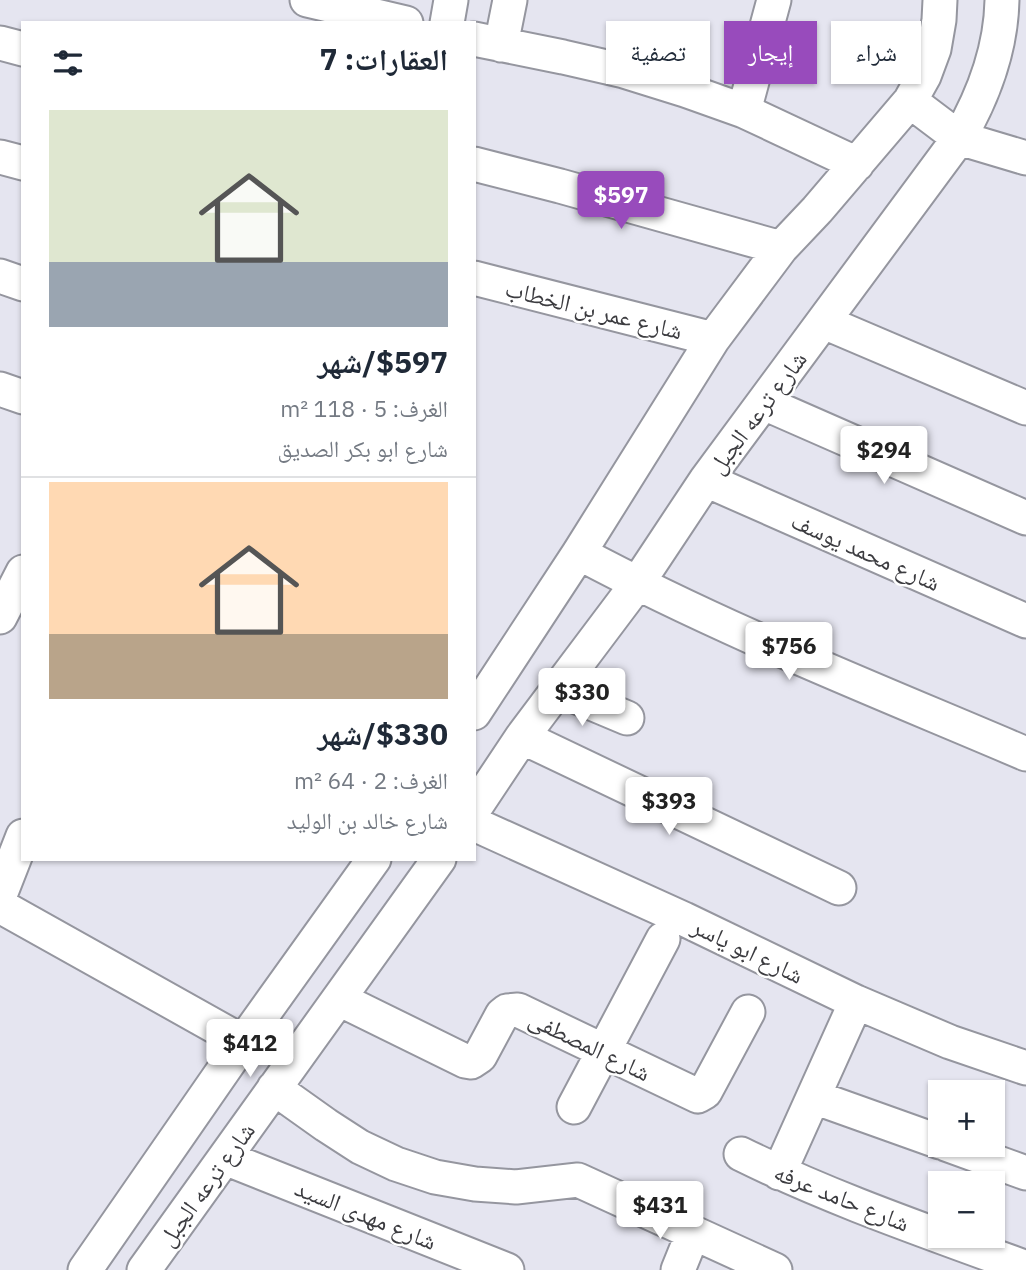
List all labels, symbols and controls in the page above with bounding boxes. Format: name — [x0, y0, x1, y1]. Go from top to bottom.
chip: تصفية — [606, 21, 710, 84]
chip: إيجار — [724, 21, 817, 84]
chip: شراء — [831, 21, 921, 84]
text: العقارات: 7 — [320, 39, 448, 78]
icon: filters — [49, 44, 87, 82]
icon: home — [186, 155, 312, 281]
pin: $597 — [580, 172, 662, 231]
text: $597 — [593, 179, 649, 209]
street label: شارع عمر بن الخطاب — [502, 272, 686, 346]
text: $597/شهر — [317, 342, 448, 381]
street label: شارع ترعه الجبل — [700, 344, 814, 480]
text: الغرف: 5 · 118 m² — [280, 393, 448, 423]
pin: $294 — [843, 426, 925, 486]
text: شارع ابو بكر الصديق — [277, 433, 448, 463]
text: $294 — [856, 434, 912, 464]
street label: شارع محمد يوسف — [786, 504, 946, 598]
icon: home — [186, 527, 312, 653]
pin: $756 — [748, 622, 830, 682]
text: $756 — [761, 630, 817, 660]
pin: $330 — [541, 668, 623, 728]
text: $330 — [554, 676, 610, 706]
text: $330/شهر — [317, 714, 448, 753]
text: الغرف: 2 · 64 m² — [294, 765, 448, 795]
pin: $393 — [628, 778, 710, 837]
text: $393 — [641, 785, 697, 815]
text: شارع خالد بن الوليد — [287, 805, 448, 835]
street label: شارع ابو ياسر — [686, 909, 809, 991]
street label: شارع المصطفى — [524, 1002, 656, 1088]
pin: $412 — [209, 1020, 291, 1079]
text: $412 — [222, 1027, 278, 1057]
map controls — [928, 1080, 1005, 1248]
button: + — [928, 1080, 1005, 1157]
street label: شارع ترعه الجبل — [150, 1116, 262, 1252]
street label: شارع حامد عرفه — [770, 1155, 914, 1239]
street label: شارع مهدى السيد — [290, 1171, 442, 1257]
button: − — [928, 1171, 1005, 1248]
pin: $431 — [619, 1182, 701, 1241]
text: $431 — [632, 1189, 688, 1219]

